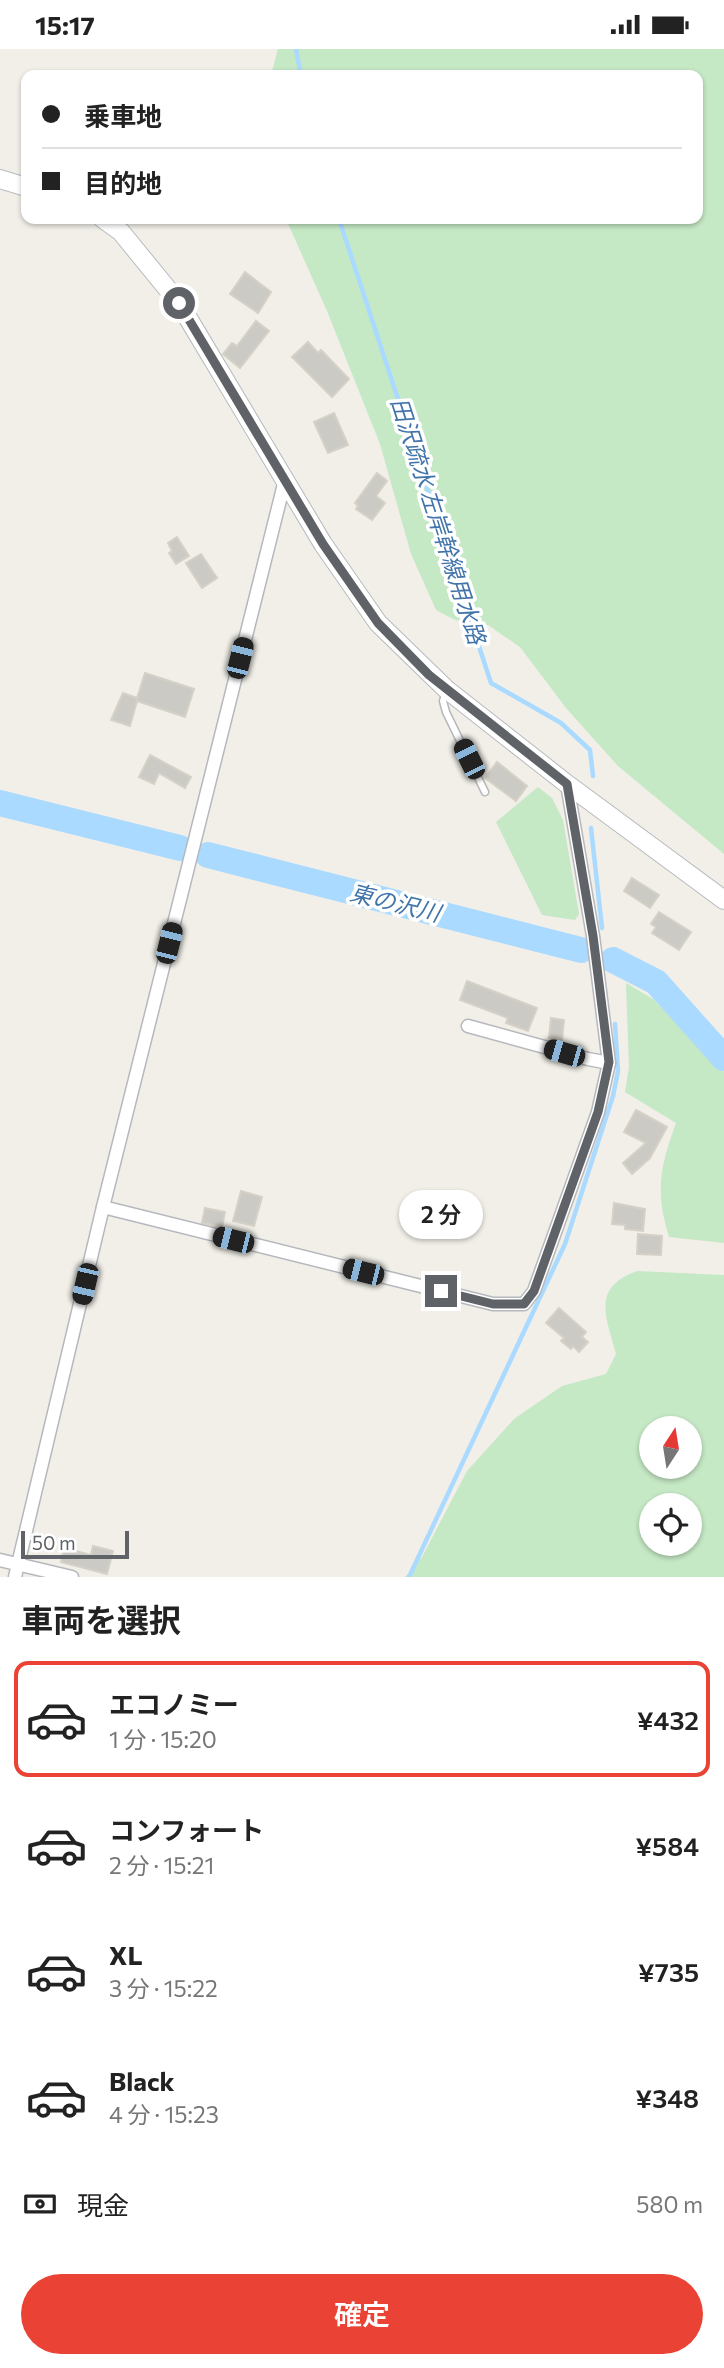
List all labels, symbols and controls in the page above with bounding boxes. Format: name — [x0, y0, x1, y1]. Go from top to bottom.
text: 15:17 — [35, 9, 95, 40]
text: 乗車地 — [84, 100, 162, 131]
text: 目的地 — [84, 167, 162, 198]
route start — [163, 287, 195, 319]
water label: 田沢疏水 左岸幹線用水路 — [386, 394, 493, 649]
car — [225, 635, 256, 681]
car — [451, 736, 488, 782]
water label: 東の沢川 — [347, 877, 446, 927]
car — [154, 920, 185, 966]
car — [541, 1037, 588, 1069]
callout: 2 分 — [399, 1189, 483, 1239]
text: 2 分 — [421, 1200, 461, 1228]
car — [211, 1225, 256, 1255]
car — [341, 1257, 386, 1287]
car — [71, 1261, 100, 1307]
route end — [425, 1275, 457, 1307]
north arrow — [639, 1416, 702, 1479]
map controls — [639, 1416, 702, 1556]
button: locate — [639, 1493, 702, 1556]
scale bar — [21, 1528, 130, 1560]
text: 50 m — [32, 1531, 76, 1554]
text: 車両を選択 — [21, 1599, 181, 1639]
icon: car — [25, 1688, 88, 1751]
text: エコノミー — [109, 1688, 239, 1719]
text: ¥432 — [637, 1704, 699, 1735]
text: 1 分 · 15:20 — [109, 1725, 217, 1753]
icon: car — [25, 1814, 88, 1877]
text: コンフォート — [109, 1814, 264, 1845]
text: ¥584 — [635, 1830, 699, 1861]
text: 2 分 · 15:21 — [109, 1851, 214, 1879]
text: XL — [109, 1939, 143, 1970]
icon: car — [25, 1940, 88, 2003]
text: ¥735 — [638, 1956, 699, 1987]
text: 3 分 · 15:22 — [109, 1974, 218, 2002]
text: Black — [109, 2065, 175, 2096]
icon: car — [25, 2066, 88, 2129]
text: ¥348 — [636, 2082, 699, 2113]
text: 4 分 · 15:23 — [109, 2100, 219, 2128]
icon: cash — [21, 2185, 59, 2223]
text: 現金 — [77, 2189, 129, 2220]
text: 580 m — [636, 2190, 703, 2218]
button: 確定 — [21, 2274, 703, 2354]

